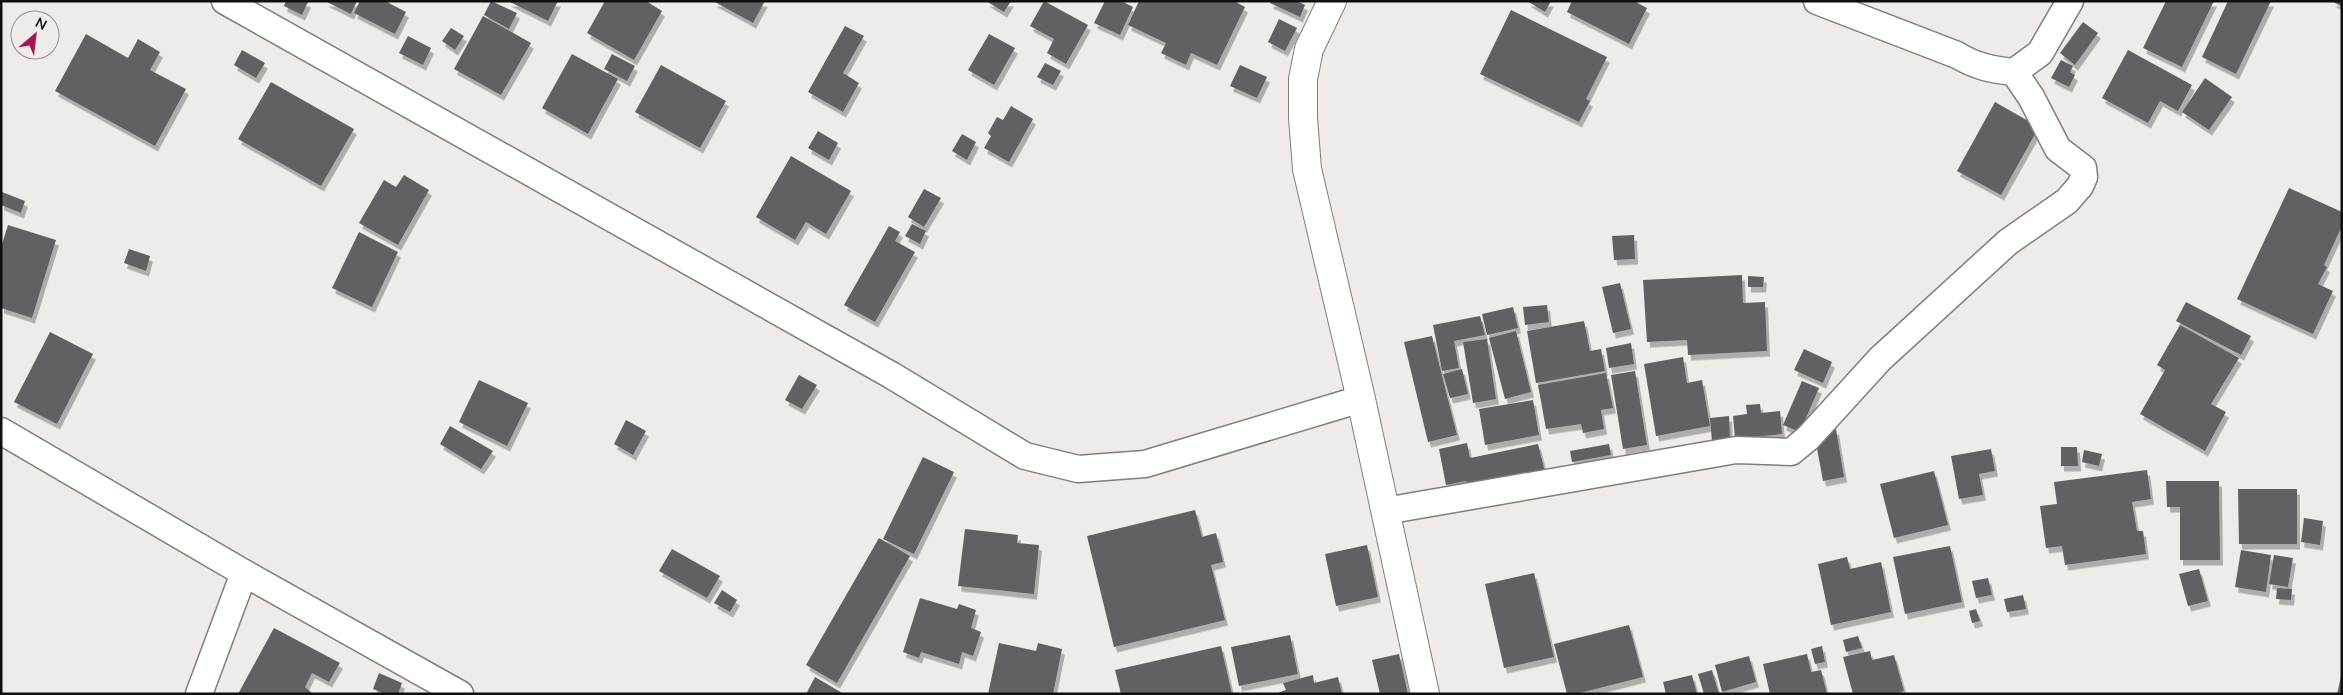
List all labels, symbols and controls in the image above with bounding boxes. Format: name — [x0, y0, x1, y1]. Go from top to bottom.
north arrow — [10, 10, 60, 60]
text: N — [32, 13, 50, 35]

